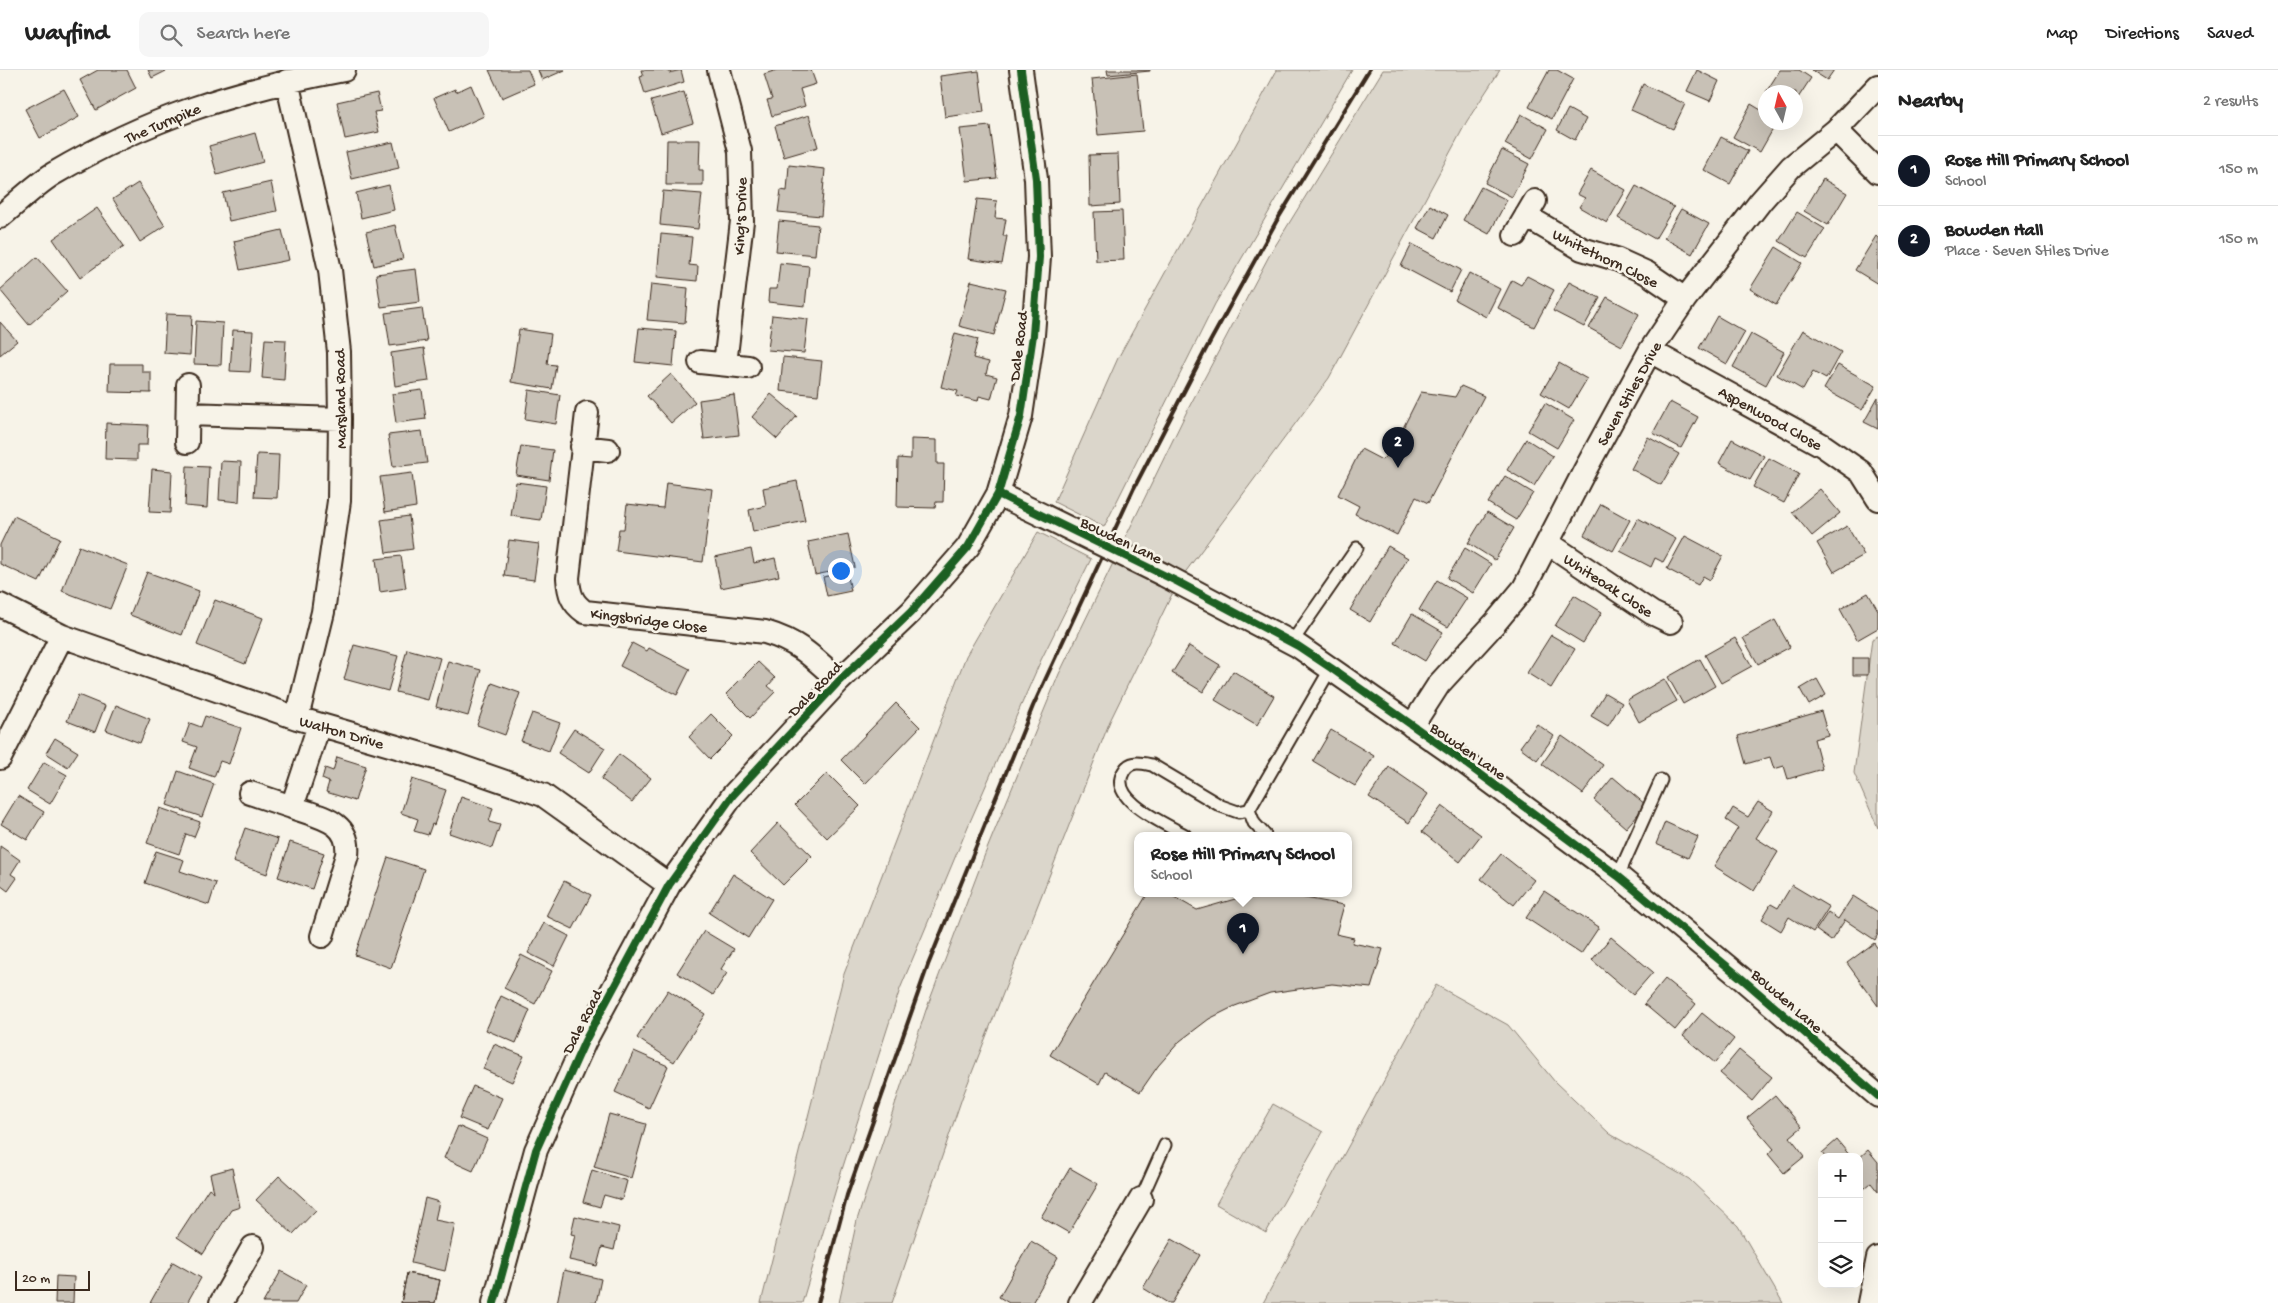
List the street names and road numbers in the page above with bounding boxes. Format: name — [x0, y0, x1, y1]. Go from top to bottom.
street label: The Turnpike — [122, 100, 205, 150]
street label: King's Drive — [732, 176, 753, 255]
street label: Whitethorn Close — [1548, 226, 1661, 294]
street label: Dale Road — [1007, 309, 1034, 383]
street label: Seven Stiles Drive — [1595, 339, 1668, 450]
street label: Marsland Road — [332, 347, 353, 449]
street label: Aspenwood Close — [1714, 384, 1825, 457]
street label: Bowden Lane — [1076, 514, 1165, 570]
street label: Whiteoak Close — [1559, 551, 1656, 623]
street label: Kingsbridge Close — [589, 606, 709, 639]
street label: Dale Road — [785, 658, 849, 723]
street label: Walton Drive — [297, 713, 386, 756]
street label: Bowden Lane — [1424, 719, 1509, 786]
street label: Bowden Lane — [1745, 966, 1826, 1039]
street label: Dale Road — [559, 986, 609, 1059]

